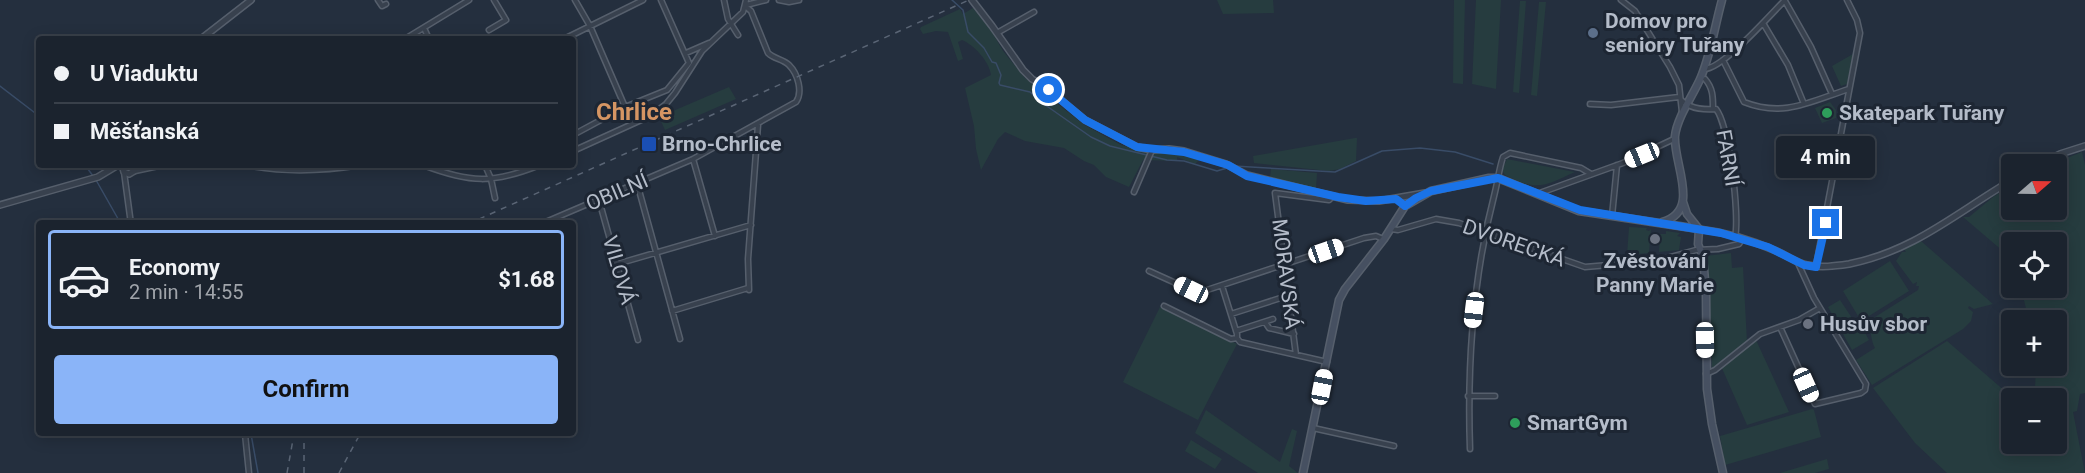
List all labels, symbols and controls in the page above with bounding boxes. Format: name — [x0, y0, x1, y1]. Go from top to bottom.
place label: Domov pro seniory Tuřany — [1605, 9, 1745, 57]
marker: Domov pro seniory Tuřany — [1586, 26, 1600, 40]
text: U Viaduktu — [90, 61, 198, 86]
route start — [1035, 76, 1062, 103]
district label: Chrlice — [596, 98, 672, 126]
place label: Skatepark Tuřany — [1839, 101, 2005, 125]
marker: Skatepark Tuřany — [1820, 106, 1834, 120]
text: Měšťanská — [90, 119, 199, 144]
street label: FARNÍ — [1711, 128, 1745, 190]
place label: Brno-Chrlice — [662, 132, 782, 156]
marker: Brno-Chrlice — [640, 135, 658, 153]
callout: 4 min — [1776, 136, 1876, 178]
car — [1622, 140, 1662, 170]
text: 4 min — [1800, 145, 1851, 169]
north arrow — [2001, 154, 2067, 220]
map controls — [2001, 154, 2067, 454]
street label: OBILNÍ — [582, 168, 653, 216]
route end — [1812, 209, 1839, 236]
street label: DVORECKÁ — [1460, 214, 1569, 272]
street label: MORAVSKÁ — [1267, 217, 1305, 331]
marker: Zvěstování Panny Marie — [1648, 232, 1662, 246]
button: locate — [2001, 232, 2067, 298]
street label: VILOVÁ — [598, 233, 640, 307]
car — [1306, 237, 1346, 265]
place label: Zvěstování Panny Marie — [1596, 249, 1714, 297]
icon: car — [57, 253, 111, 307]
text: Economy — [129, 255, 220, 280]
text: $1.68 — [498, 267, 555, 292]
car — [1171, 274, 1211, 306]
text: 2 min · 14:55 — [129, 280, 244, 304]
car — [1463, 291, 1485, 329]
button: + — [2001, 310, 2067, 376]
place label: Husův sbor — [1820, 312, 1927, 336]
marker: Husův sbor — [1801, 317, 1815, 331]
car — [1696, 322, 1714, 358]
button: Confirm — [54, 355, 558, 424]
car — [1790, 365, 1822, 405]
car — [1310, 368, 1334, 406]
button: − — [2001, 388, 2067, 454]
place label: SmartGym — [1527, 411, 1628, 435]
marker: SmartGym — [1508, 416, 1522, 430]

